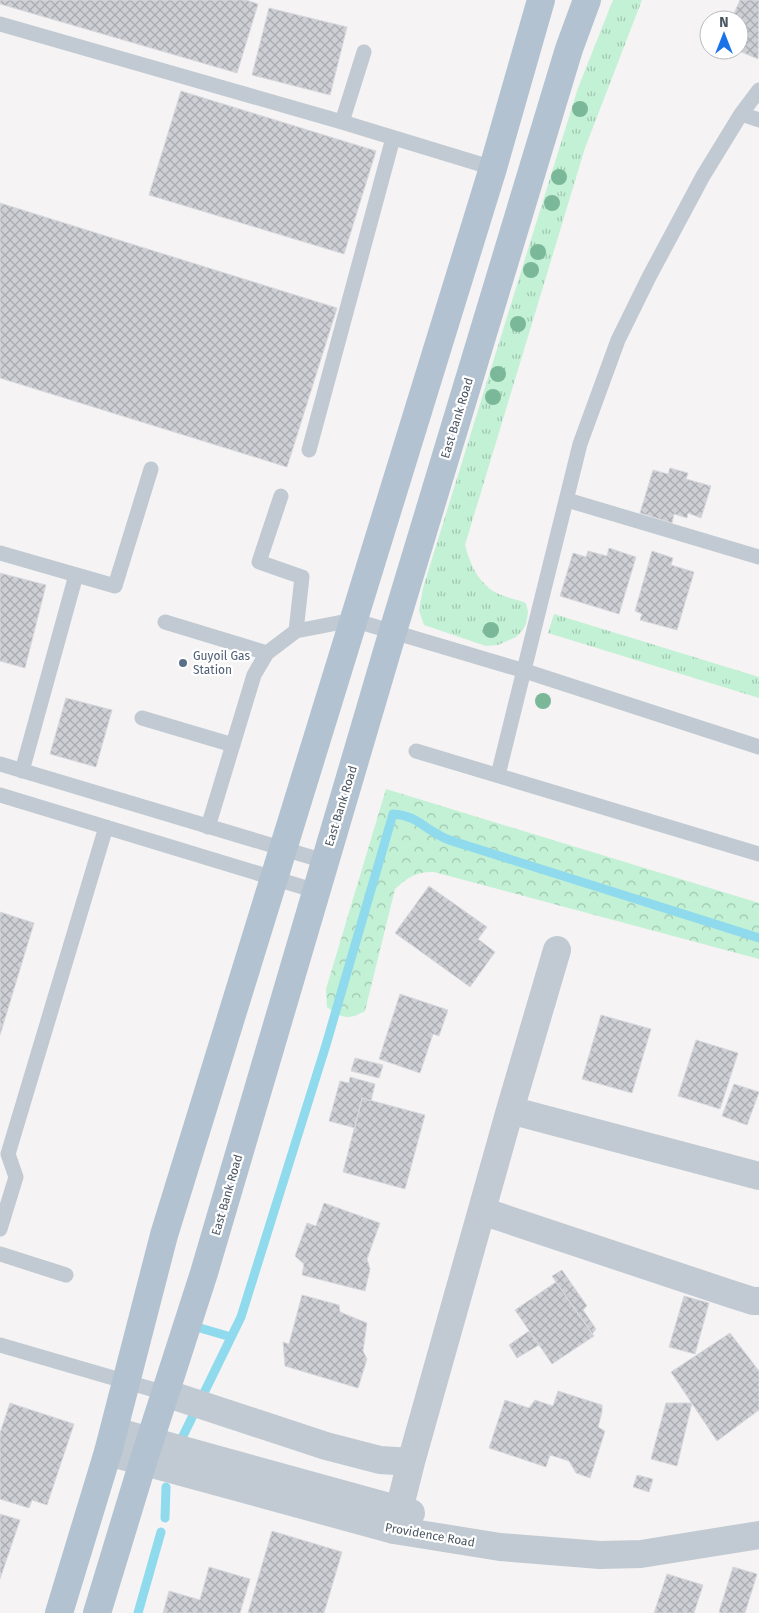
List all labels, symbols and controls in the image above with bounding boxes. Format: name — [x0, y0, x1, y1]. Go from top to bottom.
north arrow — [699, 10, 749, 60]
text: N — [719, 14, 729, 31]
street label: East Bank Road — [438, 376, 476, 460]
place label: Guyoil Gas Station — [193, 649, 250, 677]
marker: Guyoil Gas Station — [177, 657, 189, 669]
street label: East Bank Road — [322, 764, 360, 848]
street label: East Bank Road — [209, 1153, 245, 1237]
street label: Providence Road — [384, 1520, 476, 1550]

